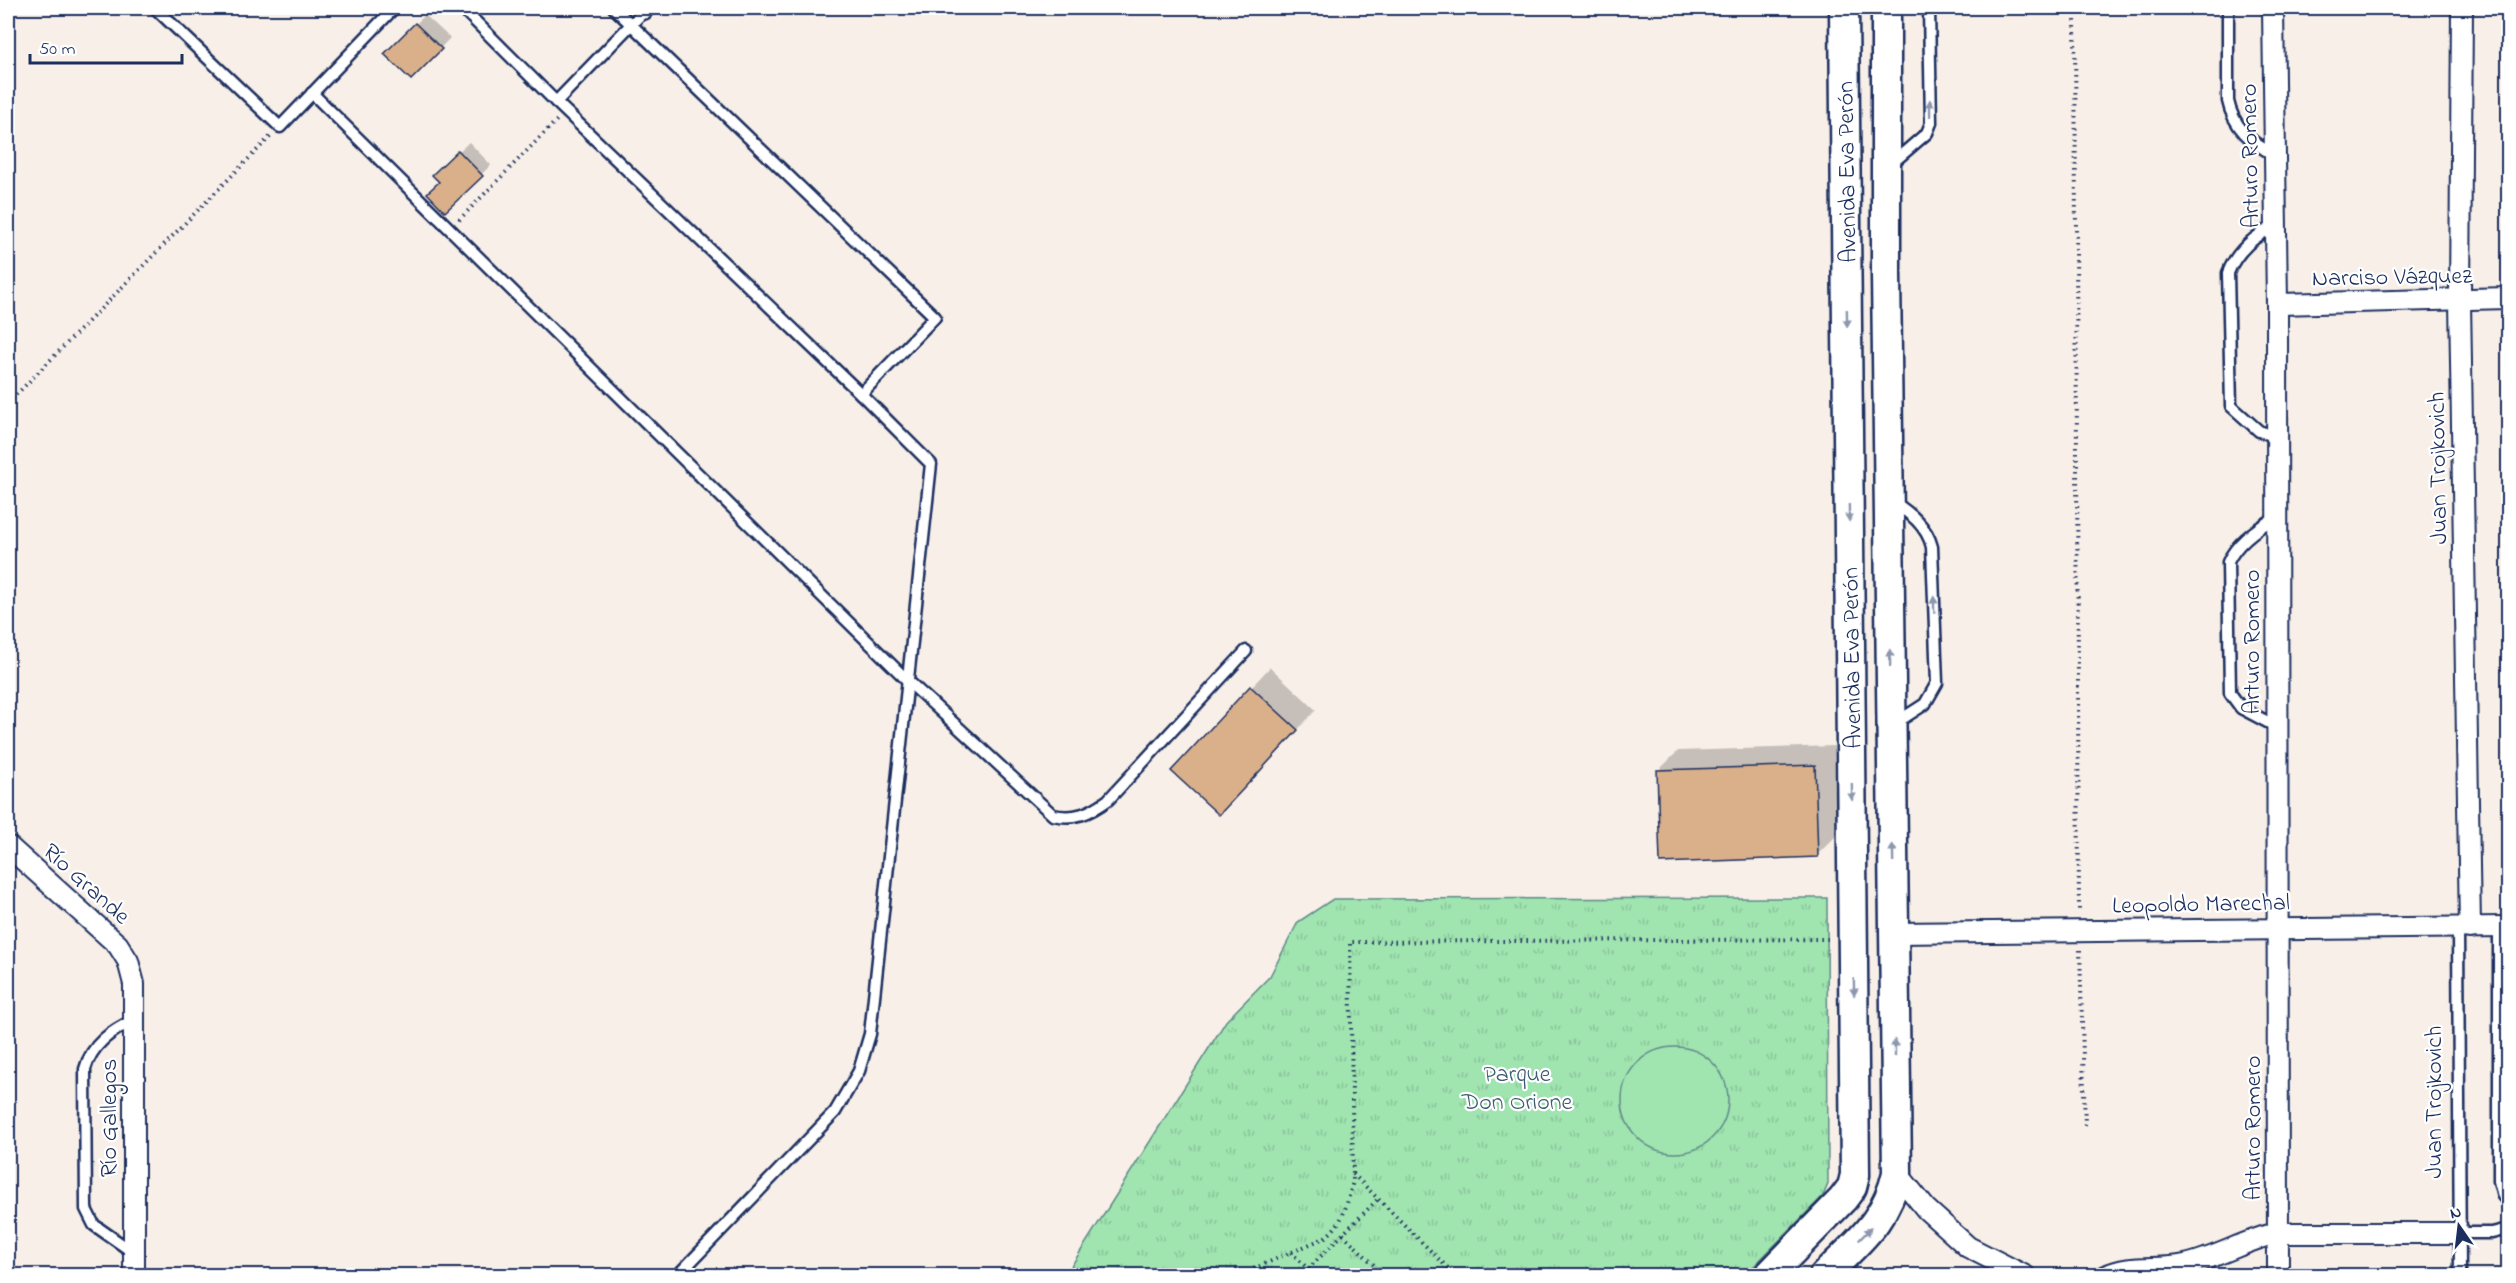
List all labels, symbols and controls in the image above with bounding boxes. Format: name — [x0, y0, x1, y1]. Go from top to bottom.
scale bar — [30, 27, 182, 65]
text: 50 m — [39, 37, 76, 63]
street label: Avenida Eva Perón — [1829, 81, 1868, 263]
street label: Arturo Romero — [2233, 83, 2270, 229]
one-way arrow — [1926, 99, 1935, 118]
street label: Narciso Vázquez — [2312, 260, 2473, 297]
one-way arrow — [1842, 308, 1852, 327]
street label: Juan Trojkovich — [2421, 391, 2458, 545]
one-way arrow — [1844, 503, 1854, 522]
street label: Avenida Eva Perón — [1834, 567, 1873, 749]
street label: Arturo Romero — [2236, 570, 2271, 714]
one-way arrow — [1929, 595, 1939, 614]
one-way arrow — [1886, 649, 1895, 668]
one-way arrow — [1847, 782, 1857, 801]
street label: Río Grande — [34, 836, 137, 934]
one-way arrow — [1888, 844, 1898, 863]
street label: Leopoldo Marechal — [2112, 886, 2290, 925]
one-way arrow — [1849, 977, 1859, 996]
street label: Juan Trojkovich — [2418, 1026, 2453, 1178]
one-way arrow — [1890, 1039, 1900, 1058]
street label: Arturo Romero — [2237, 1056, 2272, 1200]
park label: Parque Don Orione — [1461, 1058, 1573, 1121]
street label: Río Gallegos — [93, 1059, 128, 1177]
north arrow — [2429, 1196, 2489, 1256]
text: N — [2448, 1200, 2464, 1226]
one-way arrow — [1858, 1227, 1872, 1241]

